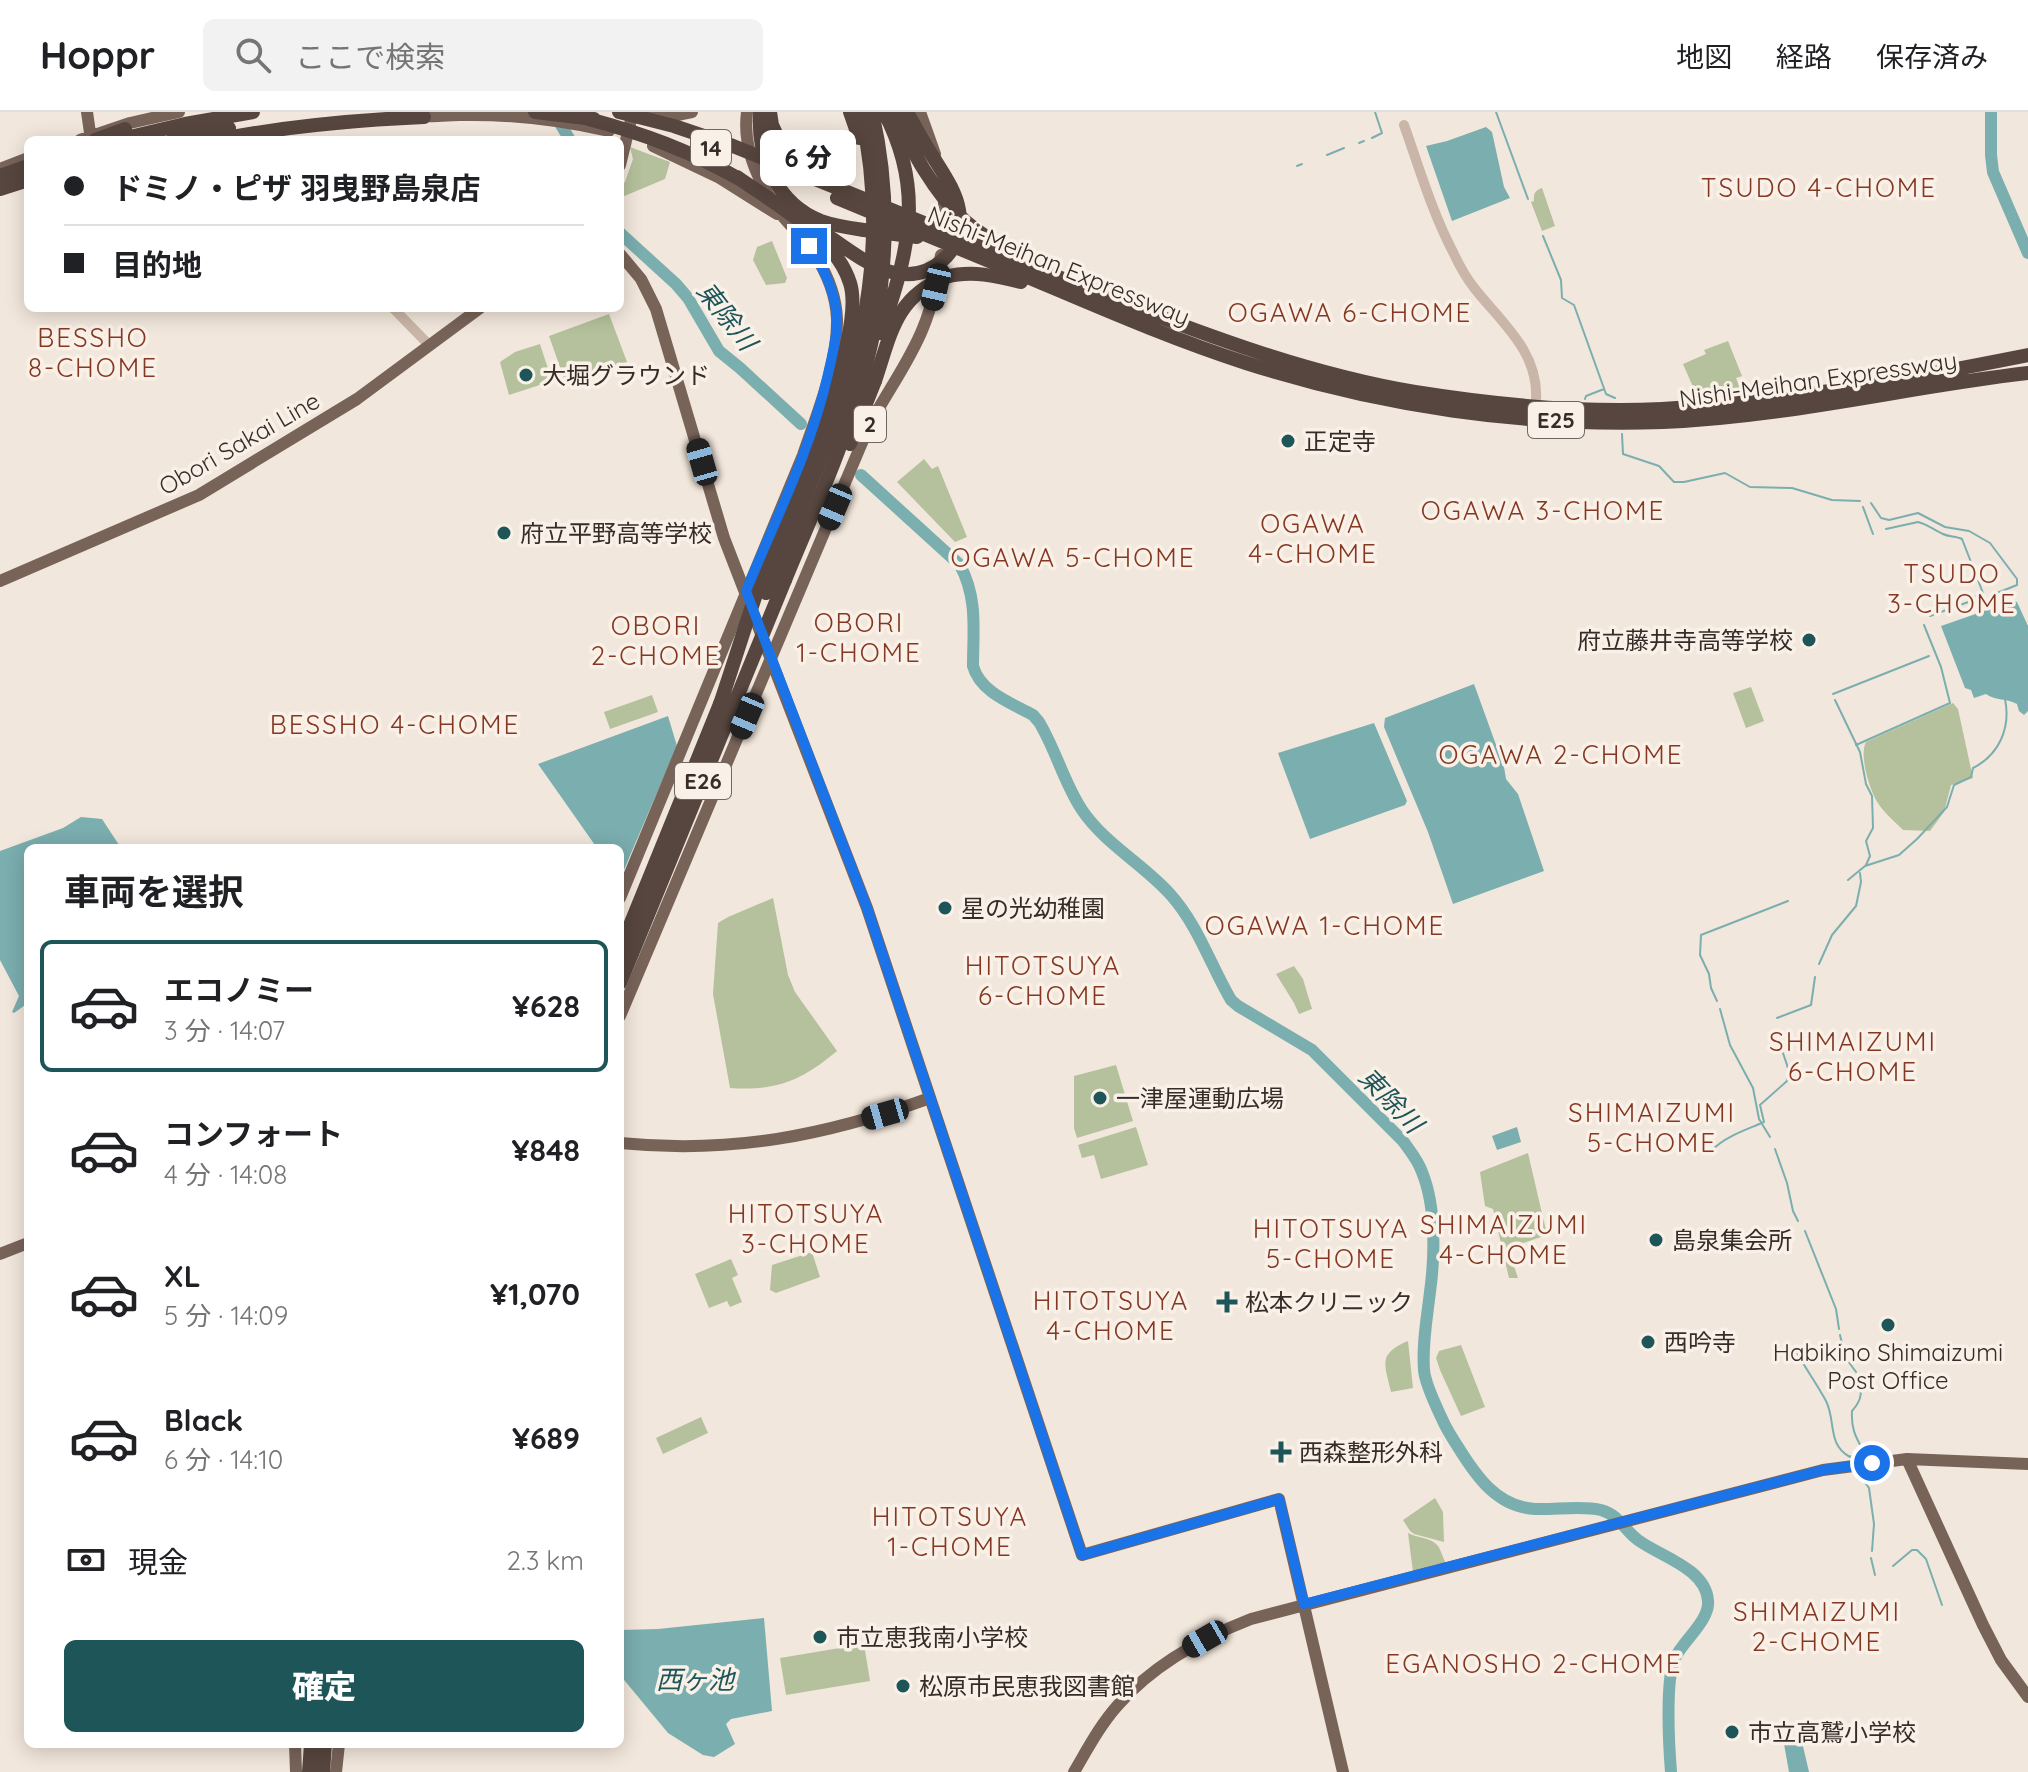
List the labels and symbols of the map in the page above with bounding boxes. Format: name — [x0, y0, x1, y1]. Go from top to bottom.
road number: 14 — [691, 130, 731, 166]
callout: 6 分 — [761, 130, 857, 186]
district label: TSUDO 4-CHOME — [1701, 171, 1937, 204]
street label: Nishi-Meihan Expressway — [924, 199, 1194, 331]
route end — [791, 228, 827, 264]
car — [919, 261, 953, 313]
water label: 東除川 — [690, 275, 766, 359]
district label: OGAWA 6-CHOME — [1228, 296, 1472, 329]
district label: BESSHO 8-CHOME — [28, 321, 158, 384]
street label: Nishi-Meihan Expressway — [1677, 345, 1959, 413]
place label: 大堀グラウンド — [542, 360, 710, 390]
marker: 大堀グラウンド — [517, 366, 535, 384]
street label: Obori Sakai Line — [153, 385, 325, 501]
road number: E25 — [1528, 402, 1584, 438]
road number: 2 — [854, 406, 886, 442]
place label: 正定寺 — [1304, 426, 1376, 456]
marker: 正定寺 — [1279, 432, 1297, 450]
car — [684, 436, 720, 488]
car — [815, 480, 855, 534]
district label: OGAWA 3-CHOME — [1421, 494, 1665, 527]
district label: OGAWA 4-CHOME — [1248, 507, 1378, 570]
place label: 府立平野高等学校 — [520, 518, 712, 548]
marker: 府立平野高等学校 — [495, 524, 513, 542]
district label: OGAWA 5-CHOME — [951, 541, 1195, 574]
district label: TSUDO 3-CHOME — [1887, 557, 2017, 620]
district label: OBORI 1-CHOME — [796, 606, 922, 669]
district label: OBORI 2-CHOME — [591, 609, 721, 672]
place label: 府立藤井寺高等学校 — [1577, 625, 1793, 655]
marker: 府立藤井寺高等学校 — [1800, 631, 1818, 649]
car — [727, 689, 767, 743]
district label: BESSHO 4-CHOME — [270, 708, 520, 741]
district label: OGAWA 2-CHOME — [1438, 738, 1684, 771]
road number: E26 — [675, 763, 731, 799]
place label: 星の光幼稚園 — [961, 893, 1105, 923]
marker: 星の光幼稚園 — [936, 899, 954, 917]
district label: OGAWA 1-CHOME — [1205, 909, 1445, 942]
district label: HITOTSUYA 6-CHOME — [965, 949, 1121, 1012]
district label: SHIMAIZUMI 6-CHOME — [1769, 1025, 1937, 1088]
water label: 東除川 — [1352, 1060, 1432, 1142]
place label: 一津屋運動広場 — [1116, 1083, 1284, 1113]
marker: 一津屋運動広場 — [1091, 1089, 1109, 1107]
car — [859, 1096, 911, 1132]
district label: SHIMAIZUMI 5-CHOME — [1568, 1096, 1736, 1159]
district label: HITOTSUYA 3-CHOME — [728, 1197, 884, 1260]
district label: SHIMAIZUMI 4-CHOME — [1420, 1208, 1588, 1271]
district label: HITOTSUYA 5-CHOME — [1253, 1212, 1409, 1275]
place label: 島泉集会所 — [1672, 1225, 1792, 1255]
marker: 島泉集会所 — [1647, 1231, 1665, 1249]
district label: HITOTSUYA 4-CHOME — [1033, 1284, 1189, 1347]
place label: 松本クリニック — [1245, 1287, 1413, 1317]
marker: 松本クリニック — [1216, 1291, 1238, 1313]
marker: Habikino Shimaizumi Post Office — [1879, 1316, 1897, 1334]
place label: 西吟寺 — [1664, 1327, 1736, 1357]
marker: 西吟寺 — [1639, 1333, 1657, 1351]
place label: Habikino Shimaizumi Post Office — [1773, 1337, 2003, 1395]
place label: 西森整形外科 — [1299, 1437, 1443, 1467]
marker: 西森整形外科 — [1270, 1441, 1292, 1463]
route start — [1854, 1445, 1890, 1481]
district label: HITOTSUYA 1-CHOME — [872, 1500, 1028, 1563]
district label: SHIMAIZUMI 2-CHOME — [1733, 1595, 1901, 1658]
car — [1178, 1617, 1232, 1661]
place label: 市立恵我南小学校 — [836, 1622, 1028, 1652]
marker: 市立恵我南小学校 — [811, 1628, 829, 1646]
district label: EGANOSHO 2-CHOME — [1385, 1647, 1683, 1680]
water label: 西ヶ池 — [656, 1663, 737, 1696]
place label: 松原市民恵我図書館 — [919, 1671, 1135, 1701]
marker: 松原市民恵我図書館 — [894, 1677, 912, 1695]
place label: 市立高鷲小学校 — [1748, 1717, 1916, 1747]
marker: 市立高鷲小学校 — [1723, 1723, 1741, 1741]

